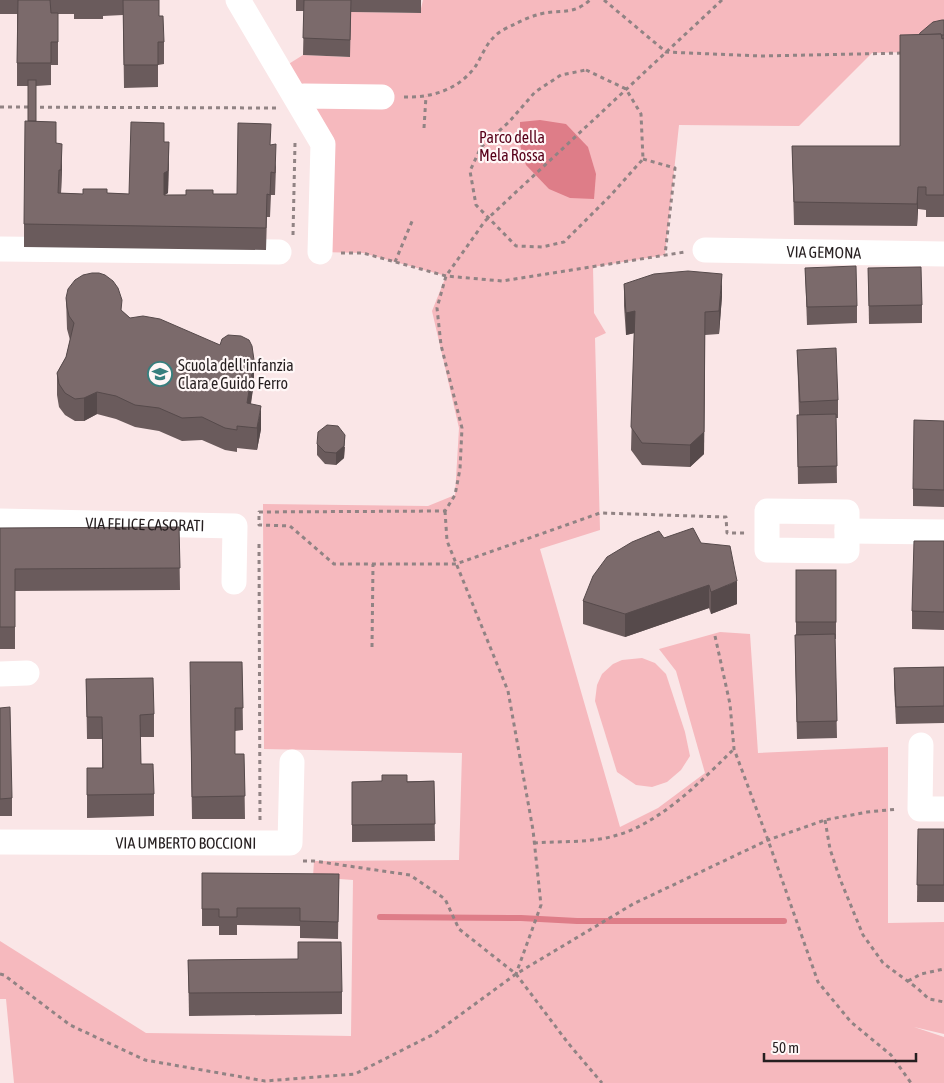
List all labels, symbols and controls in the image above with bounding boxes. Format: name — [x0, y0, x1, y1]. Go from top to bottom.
park label: Parco della Mela Rossa — [479, 128, 545, 164]
street label: VIA GEMONA — [786, 242, 862, 262]
place label: Scuola dell'infanzia Clara e Guido Ferro — [178, 356, 294, 392]
school or university icon: Scuola dell'infanzia Clara e Guido Ferro — [147, 361, 173, 387]
street label: VIA FELICE CASORATI — [85, 514, 205, 534]
street label: VIA UMBERTO BOCCIONI — [115, 833, 256, 852]
scale bar — [764, 1030, 916, 1062]
text: 50 m — [772, 1039, 799, 1056]

